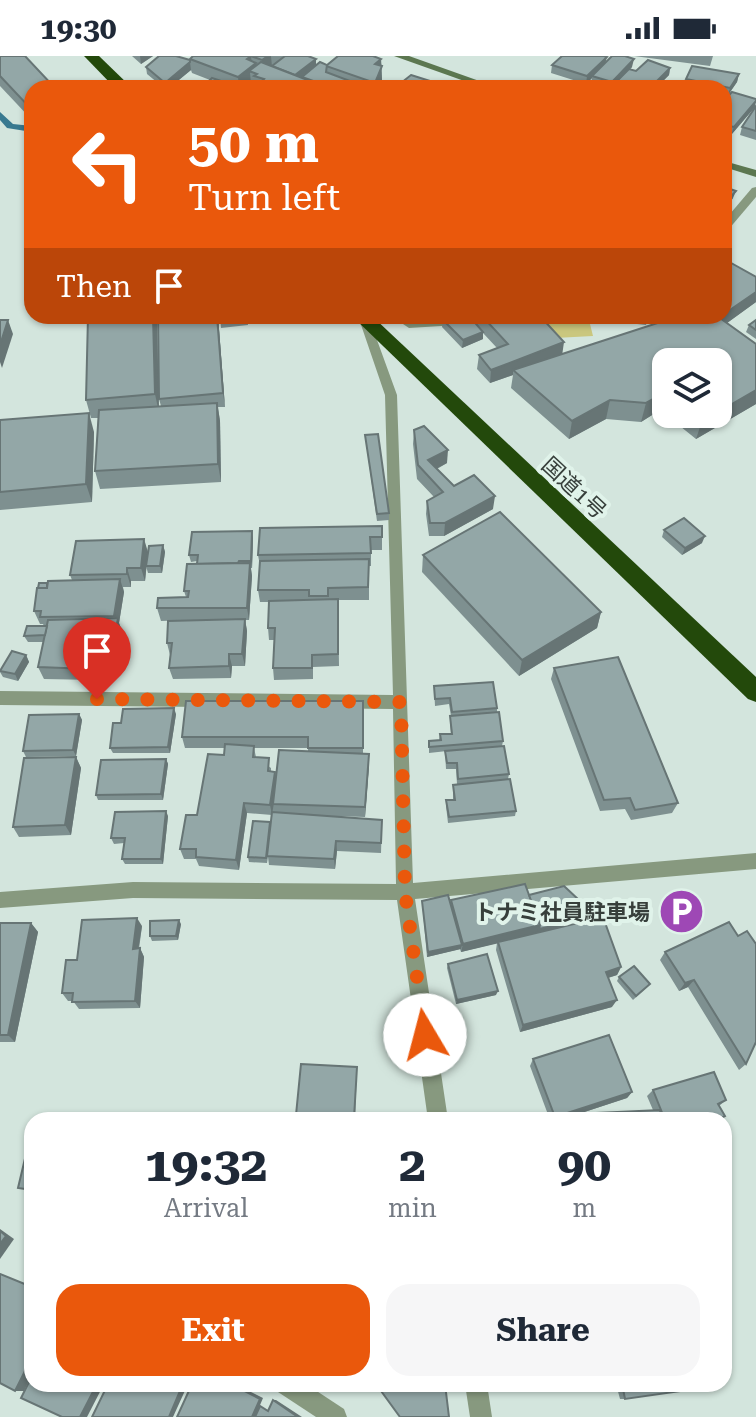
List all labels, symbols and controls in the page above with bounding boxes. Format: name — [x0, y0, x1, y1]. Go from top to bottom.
text: 19:30 — [40, 11, 117, 46]
text: 50 m — [188, 110, 319, 176]
icon: left — [56, 112, 160, 216]
text: Turn left — [188, 177, 340, 219]
icon: arrive — [147, 264, 191, 308]
text: Then — [56, 269, 131, 304]
map controls — [652, 348, 732, 428]
button: layers — [652, 348, 732, 428]
street label: 国道1号 — [537, 452, 611, 524]
pin — [63, 617, 131, 699]
icon: arrive — [75, 629, 119, 673]
parking icon: トナミ社員駐車場 — [657, 888, 705, 936]
place label: トナミ社員駐車場 — [474, 900, 650, 925]
position arrow — [383, 993, 467, 1077]
text: 19:32 — [145, 1137, 267, 1193]
text: 2 — [399, 1137, 426, 1193]
text: 90 — [557, 1137, 611, 1193]
text: Arrival — [164, 1193, 248, 1223]
text: min — [388, 1193, 437, 1223]
text: m — [573, 1193, 596, 1223]
button: Exit — [56, 1284, 370, 1376]
button: Share — [386, 1284, 700, 1376]

